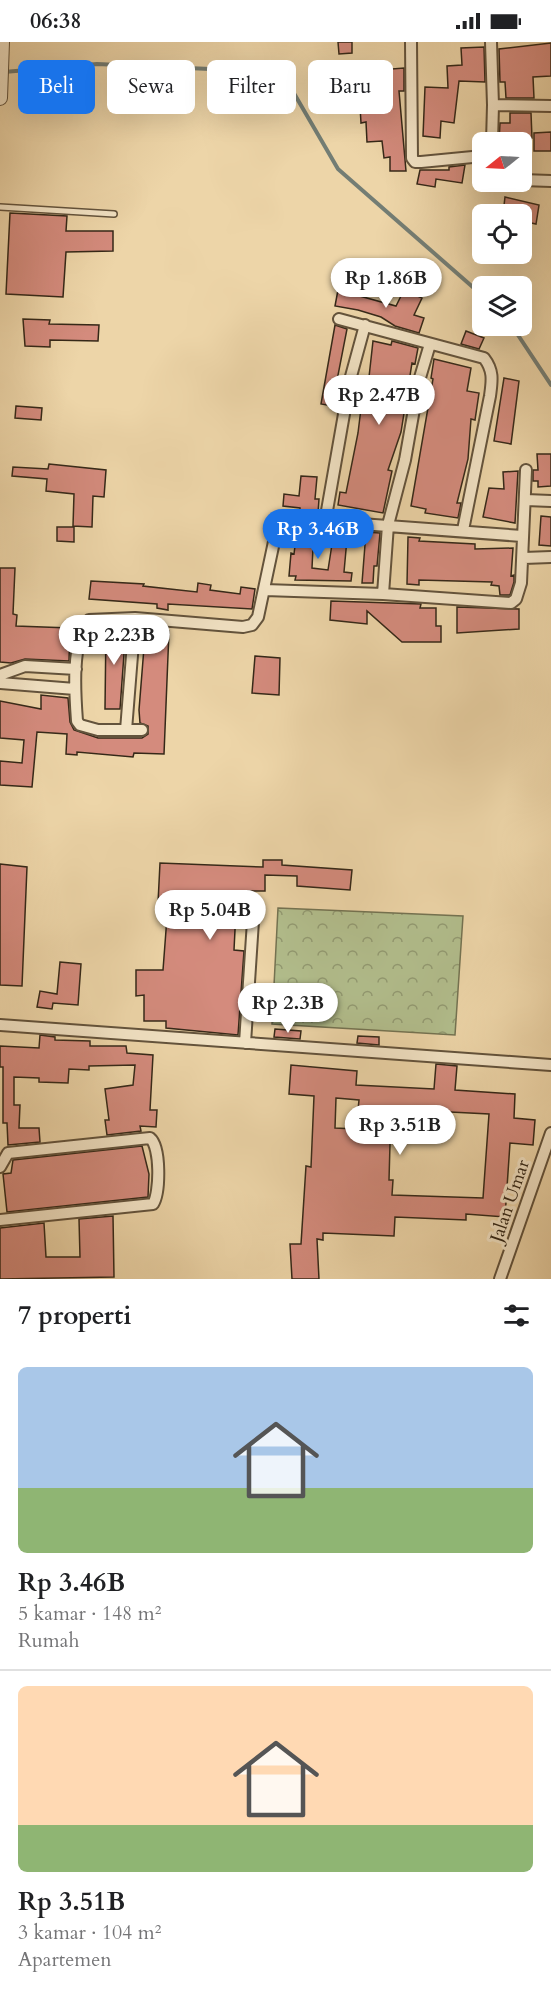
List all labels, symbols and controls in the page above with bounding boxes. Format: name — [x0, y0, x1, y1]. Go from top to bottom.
text: 06:38 — [30, 6, 81, 36]
chip: Beli — [18, 60, 95, 114]
chip: Sewa — [107, 60, 195, 114]
chip: Filter — [207, 60, 296, 114]
chip: Baru — [308, 60, 393, 114]
north arrow — [472, 132, 532, 192]
map controls — [472, 132, 532, 336]
button: locate — [472, 204, 532, 264]
pin: Rp 1.86B — [324, 258, 448, 309]
text: Rp 1.86B — [345, 264, 427, 291]
button: layers — [472, 276, 532, 336]
pin: Rp 2.47B — [317, 375, 441, 426]
text: Rp 2.47B — [338, 381, 420, 408]
pin: Rp 3.46B — [256, 509, 380, 560]
text: Rp 3.46B — [277, 515, 359, 542]
pin: Rp 2.23B — [52, 615, 176, 666]
text: Rp 2.23B — [73, 621, 155, 648]
pin: Rp 5.04B — [148, 890, 272, 941]
text: Rp 5.04B — [169, 896, 251, 923]
pin: Rp 2.3B — [233, 983, 343, 1034]
text: Rp 2.3B — [252, 989, 324, 1016]
pin: Rp 3.51B — [338, 1105, 462, 1156]
text: Rp 3.51B — [359, 1111, 441, 1138]
street label: Jalan Umar — [483, 1156, 536, 1248]
text: 7 properti — [18, 1298, 131, 1333]
icon: filters — [500, 1299, 533, 1332]
icon: home — [222, 1406, 330, 1514]
text: Rp 3.46B — [18, 1565, 125, 1600]
text: 5 kamar · 148 m² — [18, 1600, 161, 1627]
text: Rumah — [18, 1627, 79, 1654]
icon: home — [222, 1725, 330, 1833]
text: Rp 3.51B — [18, 1884, 125, 1919]
text: 3 kamar · 104 m² — [18, 1919, 161, 1946]
text: Apartemen — [18, 1946, 112, 1973]

